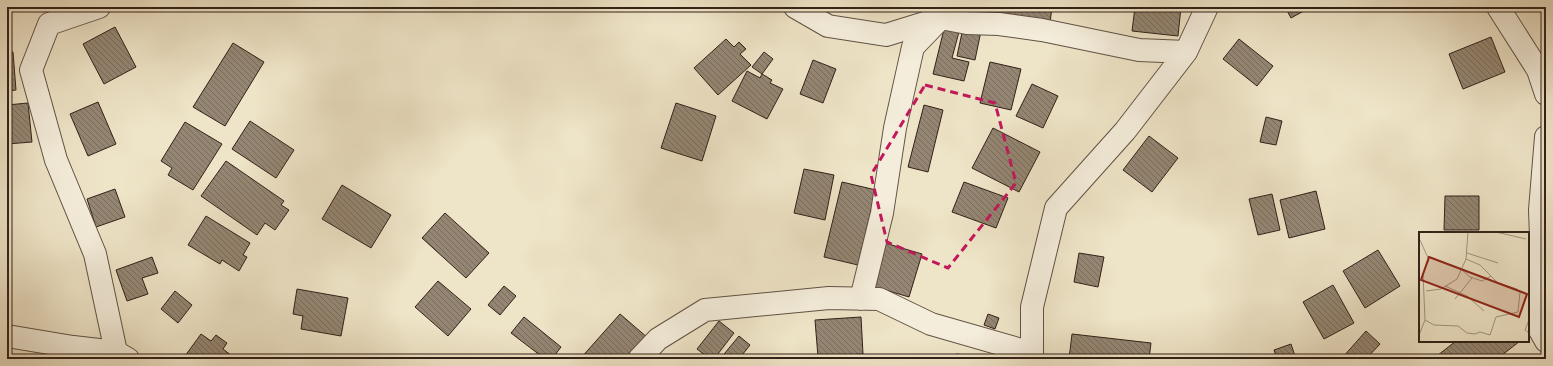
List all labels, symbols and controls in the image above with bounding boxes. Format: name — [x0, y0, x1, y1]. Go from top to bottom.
inset map — [1419, 232, 1529, 342]

